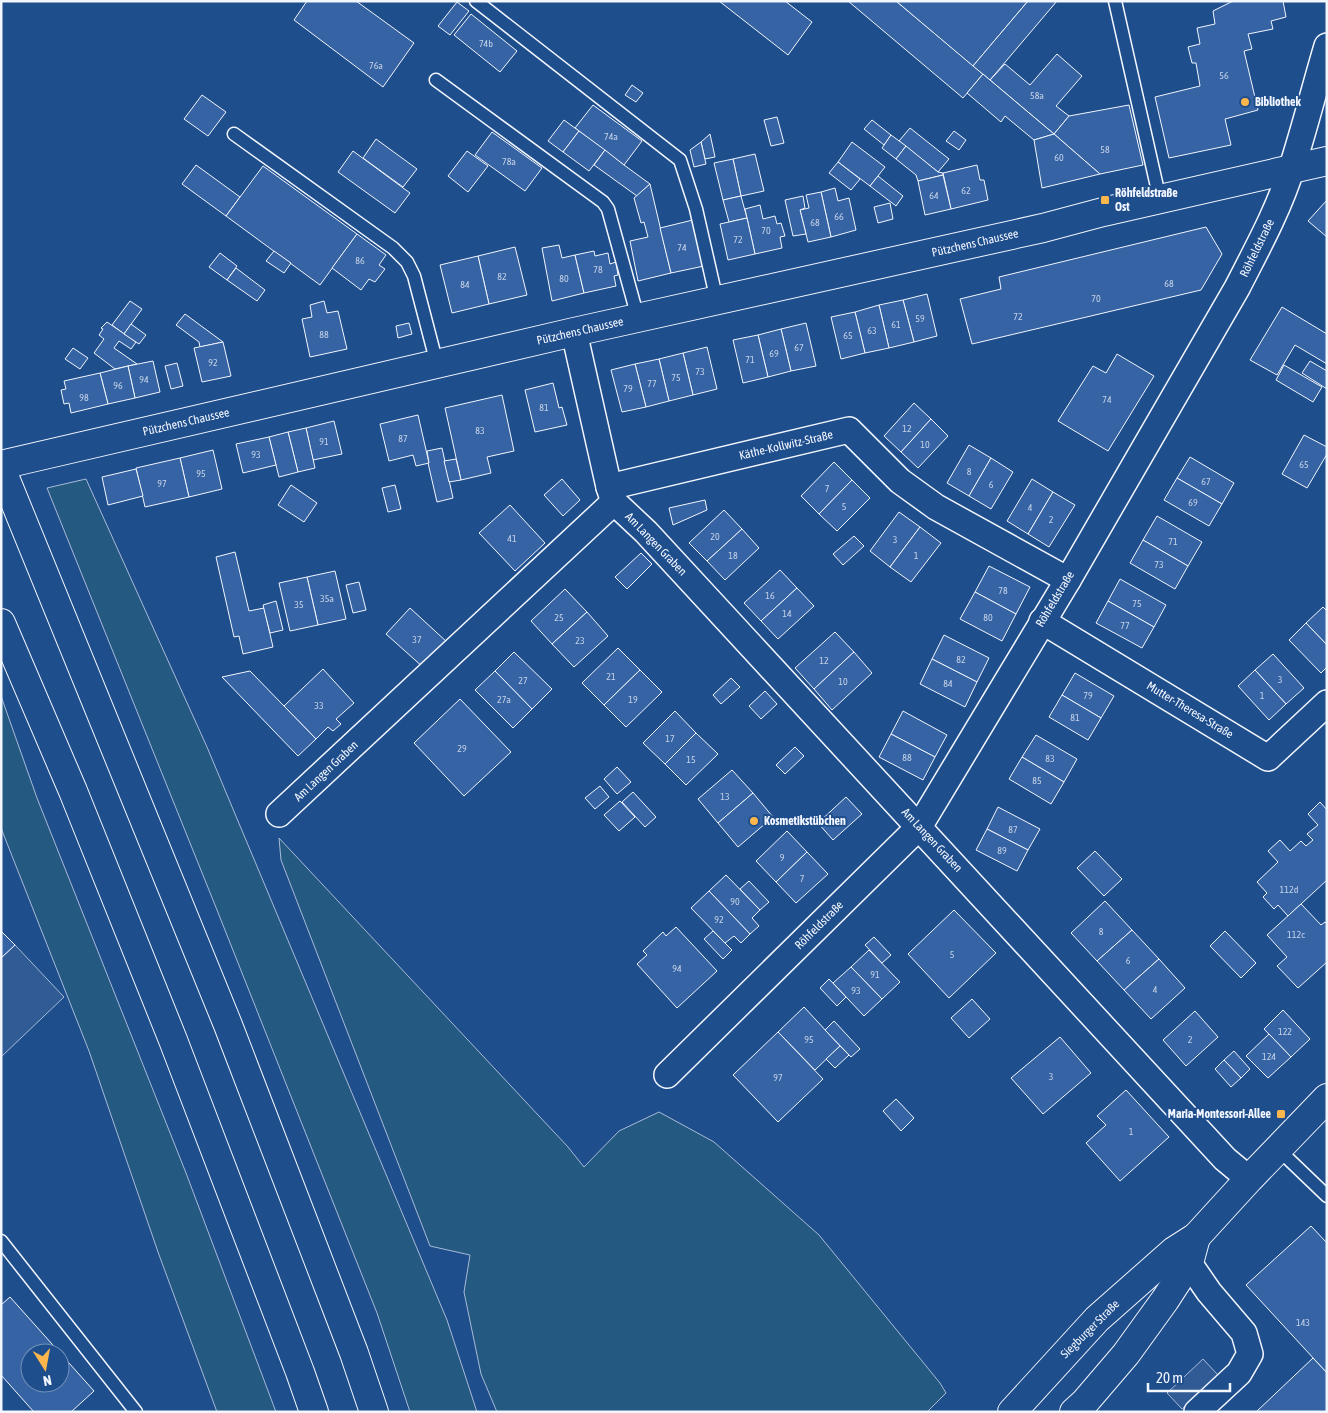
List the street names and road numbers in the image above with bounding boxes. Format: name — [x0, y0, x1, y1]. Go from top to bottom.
street label: Röhfeldstraße — [1237, 217, 1277, 279]
street label: Pützchens Chaussee — [930, 226, 1020, 260]
street label: Pützchens Chaussee — [535, 314, 625, 348]
street label: Pützchens Chaussee — [141, 405, 231, 439]
street label: Käthe-Kollwitz-Straße — [738, 427, 834, 463]
street label: Am Langen Graben — [622, 510, 690, 578]
street label: Röhfeldstraße — [1033, 569, 1077, 629]
street label: Mutter-Theresa-Straße — [1144, 679, 1236, 741]
street label: Am Langen Graben — [291, 738, 361, 804]
street label: Am Langen Graben — [899, 805, 965, 875]
street label: Röhfeldstraße — [792, 898, 846, 952]
street label: Siegburger Straße — [1058, 1297, 1122, 1361]

